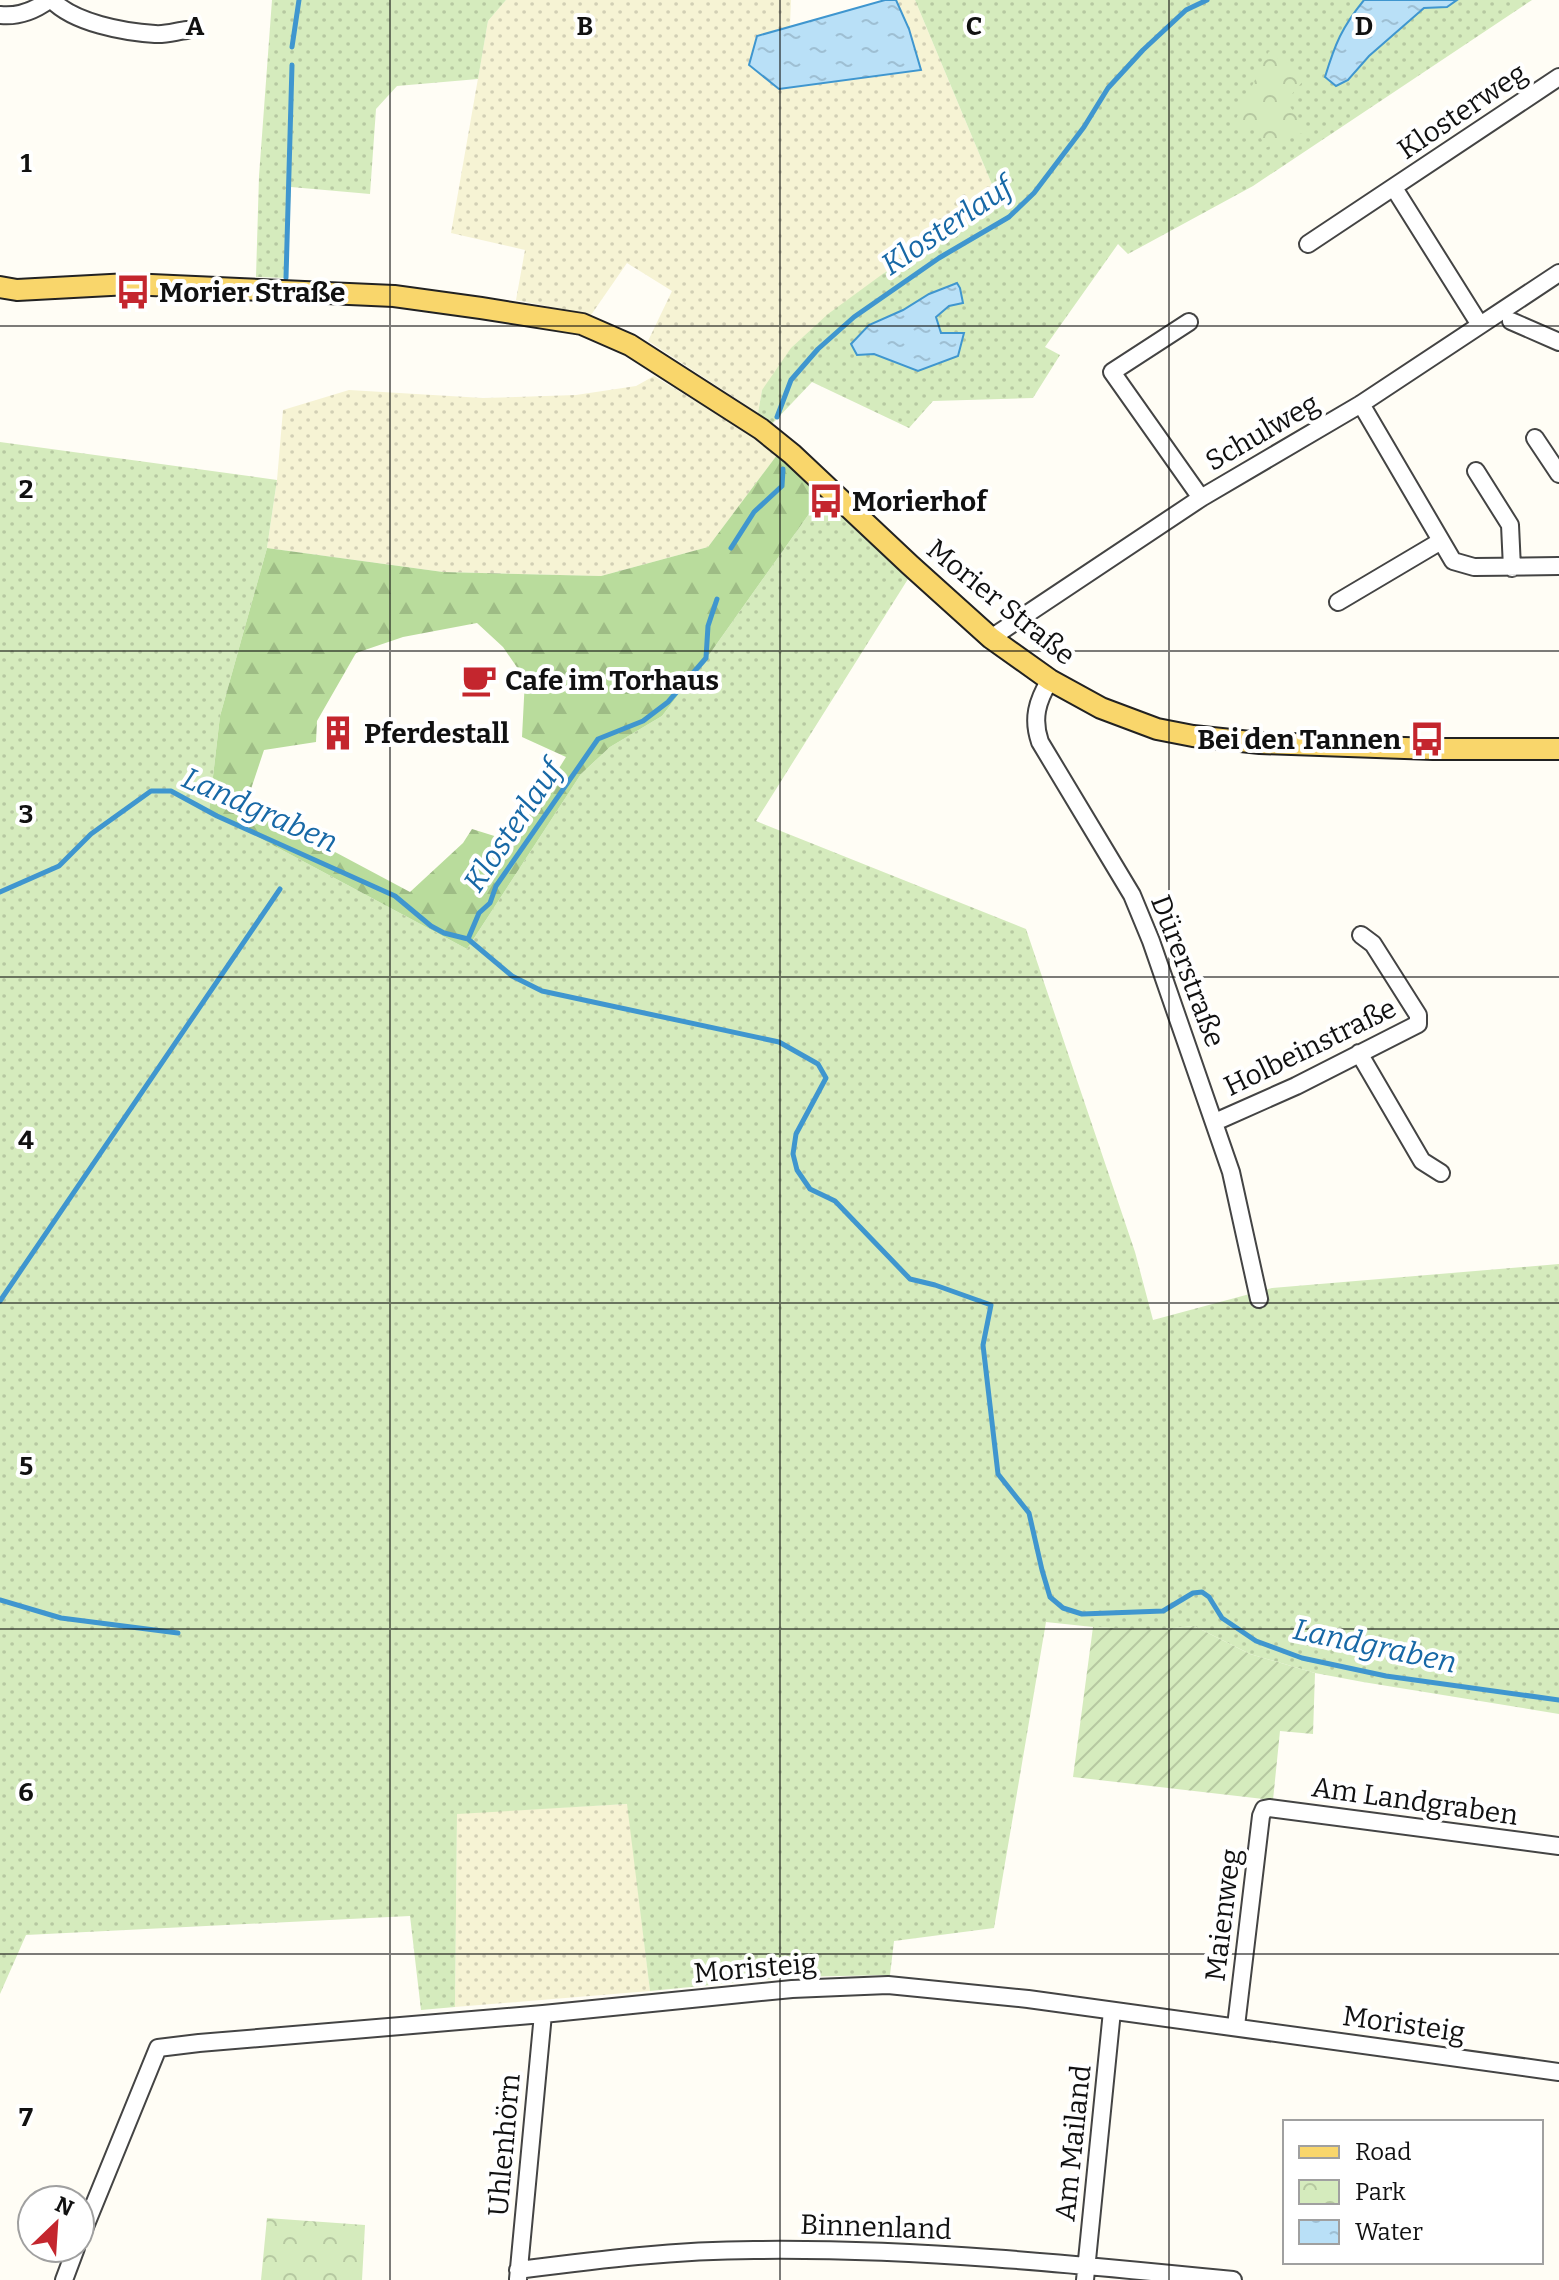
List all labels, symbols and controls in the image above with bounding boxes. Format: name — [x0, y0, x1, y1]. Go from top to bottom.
text: A — [186, 11, 205, 42]
text: B — [577, 11, 593, 42]
text: C — [966, 11, 982, 42]
text: D — [1355, 11, 1373, 42]
street label: Klosterweg — [1391, 56, 1533, 166]
text: 1 — [20, 148, 32, 179]
water label: Klosterlauf — [875, 167, 1023, 283]
bus stop icon: Morier Straße — [114, 273, 152, 311]
place label: Morier Straße — [159, 276, 345, 309]
street label: Schulweg — [1199, 386, 1325, 478]
text: 2 — [19, 474, 33, 505]
bus stop icon: Morierhof — [807, 482, 845, 520]
place label: Morierhof — [852, 485, 989, 518]
street label: Morier Straße — [920, 532, 1082, 672]
cafe icon: Cafe im Torhaus — [460, 661, 498, 699]
place label: Cafe im Torhaus — [505, 664, 719, 697]
building icon: Pferdestall — [319, 714, 357, 752]
place label: Pferdestall — [364, 717, 509, 750]
bus stop icon: Bei den Tannen — [1408, 720, 1446, 758]
place label: Bei den Tannen — [1197, 723, 1401, 756]
water label: Klosterlauf — [456, 750, 572, 898]
water label: Landgraben — [177, 760, 343, 860]
text: 3 — [19, 799, 33, 830]
street label: Dürerstraße — [1144, 890, 1232, 1052]
street label: Holbeinstraße — [1219, 991, 1401, 1103]
text: 4 — [18, 1125, 34, 1156]
text: 5 — [19, 1451, 33, 1482]
water label: Landgraben — [1290, 1611, 1460, 1681]
street label: Am Landgraben — [1310, 1770, 1520, 1832]
text: 6 — [18, 1777, 34, 1808]
street label: Maienweg — [1198, 1847, 1248, 1983]
street label: Moristeig — [692, 1946, 818, 1990]
street label: Moristeig — [1341, 1999, 1467, 2049]
street label: Am Mailand — [1048, 2063, 1098, 2223]
street label: Uhlenhörn — [481, 2072, 527, 2218]
text: 7 — [19, 2102, 33, 2133]
legend — [1283, 2120, 1543, 2264]
text: Road — [1355, 2138, 1411, 2166]
text: Park — [1355, 2178, 1406, 2206]
north arrow — [16, 2184, 96, 2264]
text: N — [51, 2191, 78, 2222]
street label: Binnenland — [800, 2208, 952, 2246]
text: Water — [1355, 2218, 1423, 2246]

